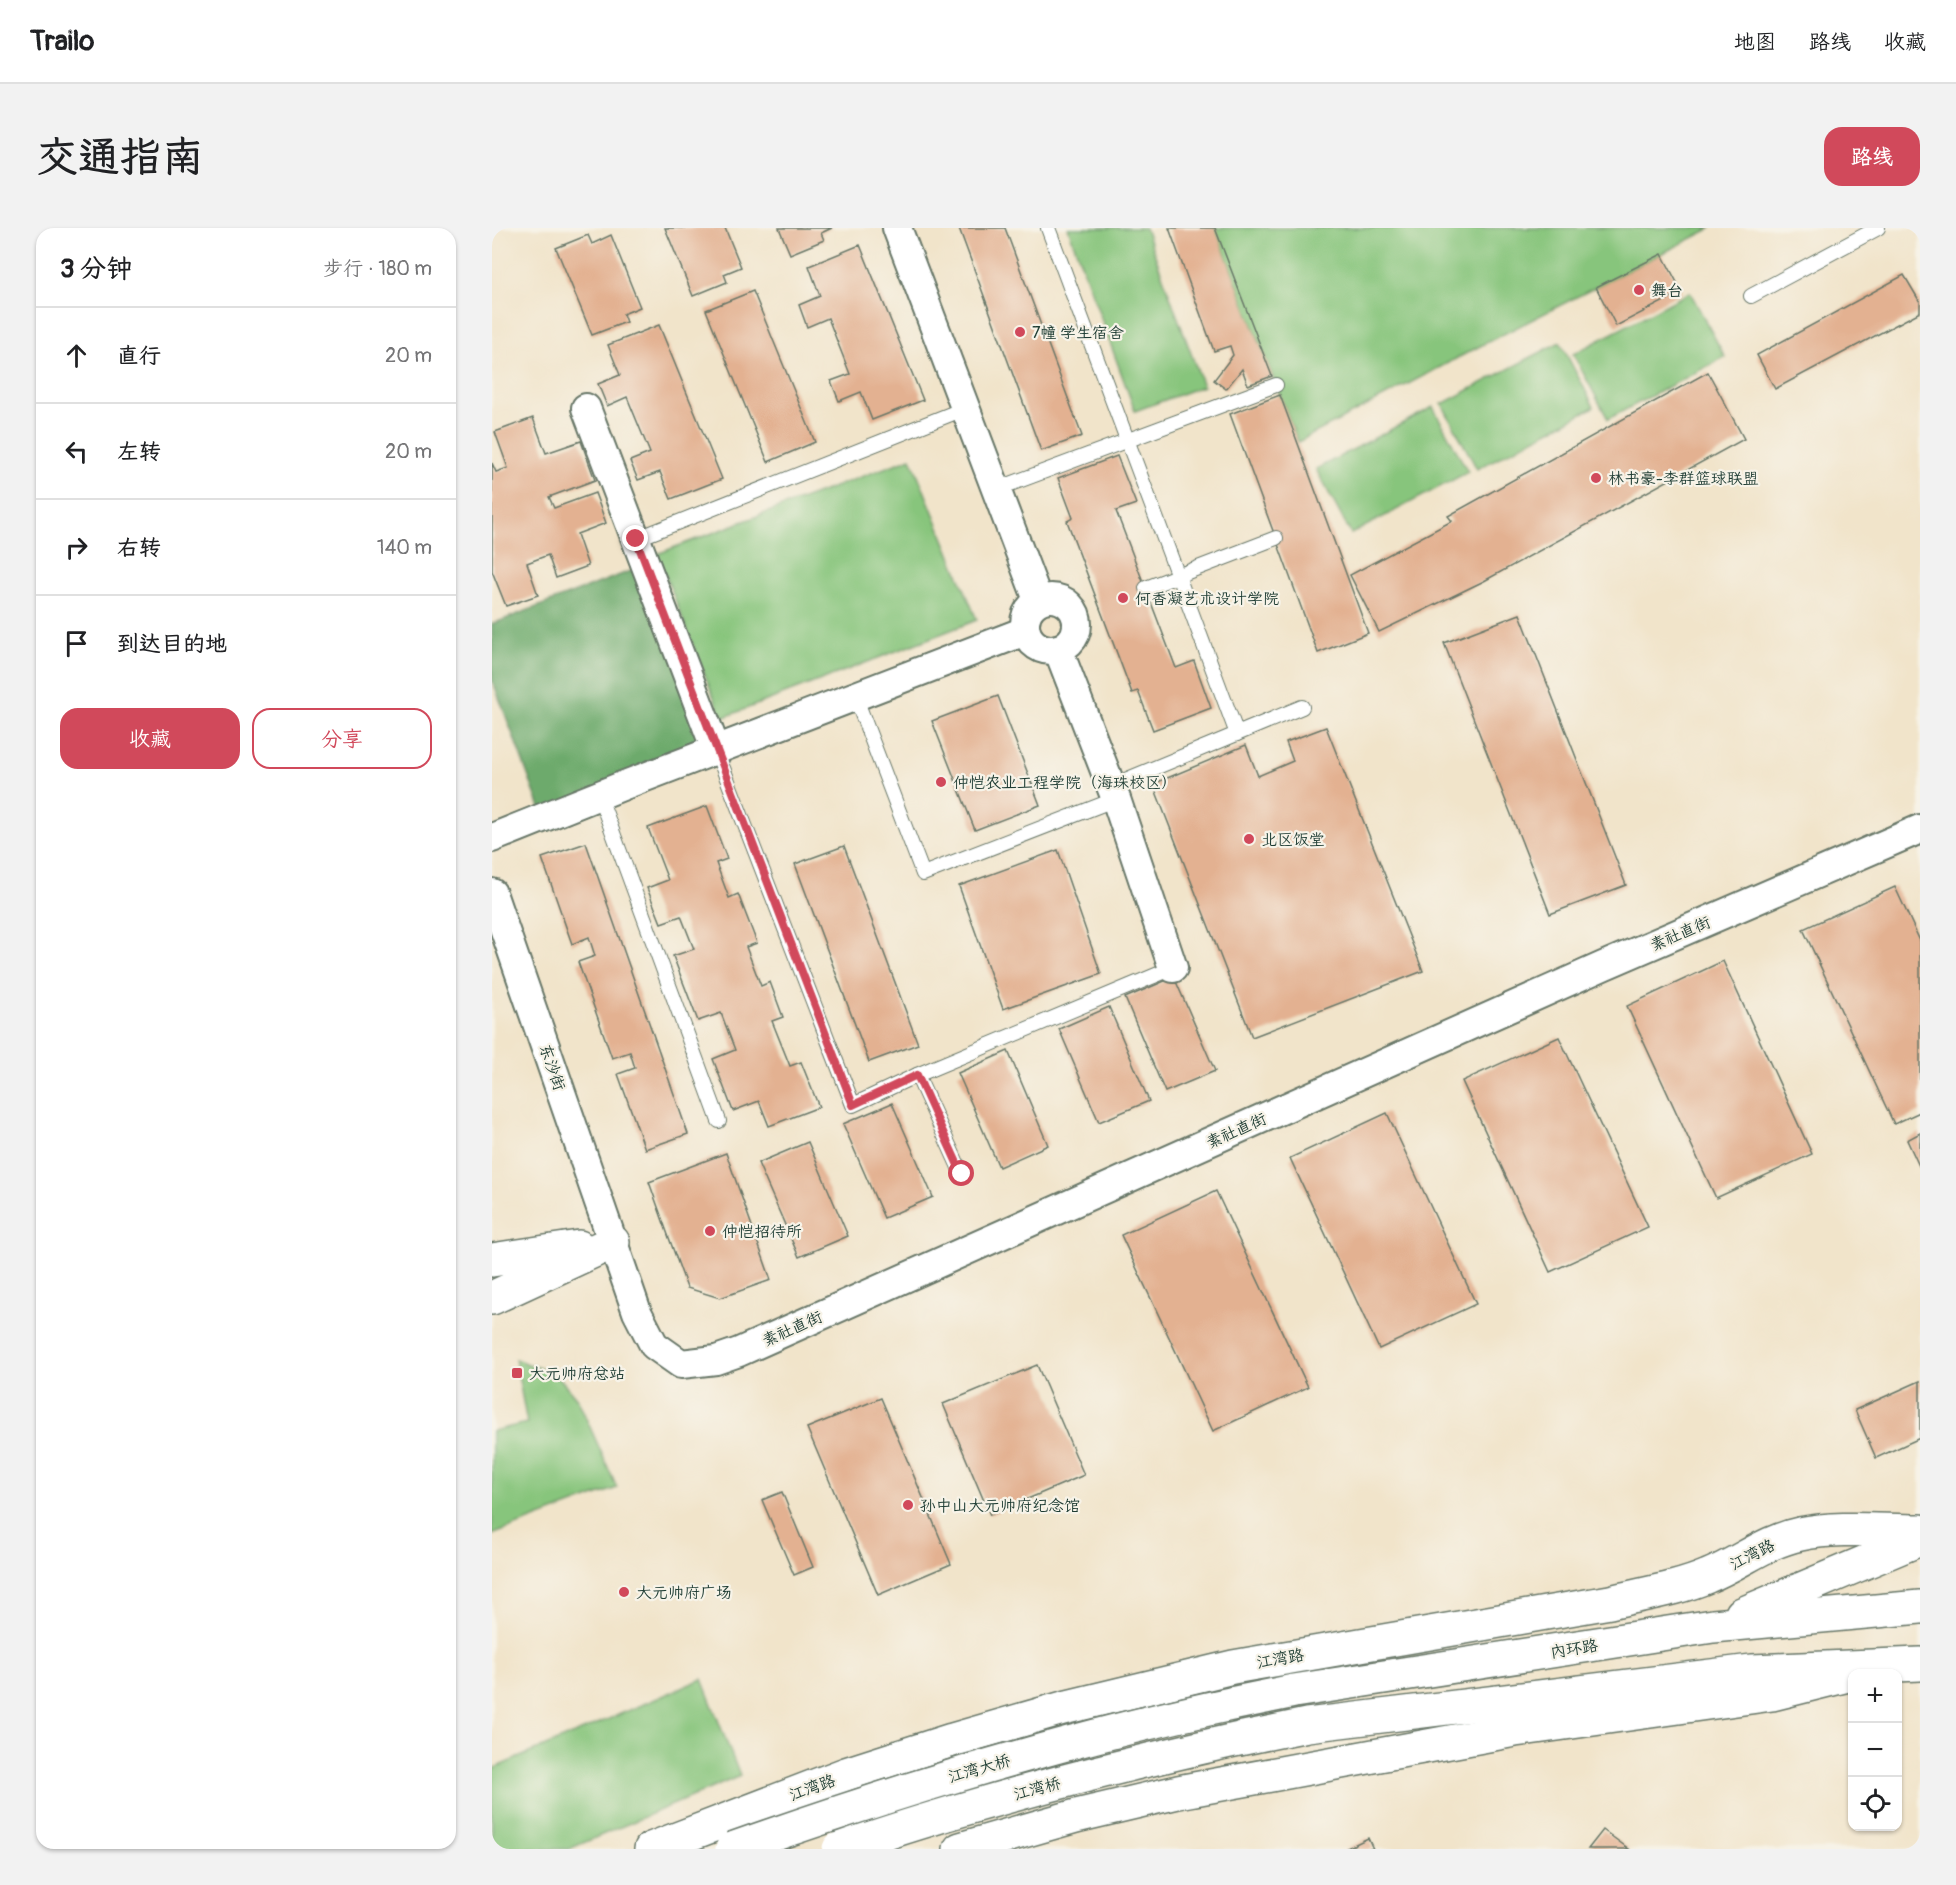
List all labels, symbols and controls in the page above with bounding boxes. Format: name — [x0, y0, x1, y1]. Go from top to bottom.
text: Trailo — [30, 24, 94, 59]
text: 地图 — [1734, 29, 1776, 56]
text: 路线 — [1809, 29, 1851, 56]
text: 收藏 — [1884, 29, 1926, 56]
button: 路线 — [1824, 127, 1920, 186]
text: 交通指南 — [36, 132, 204, 184]
text: 3 分钟 — [60, 253, 132, 285]
text: 步行 · 180 m — [323, 256, 432, 281]
place label: 舞台 — [1651, 281, 1683, 301]
marker: 舞台 — [1632, 283, 1646, 297]
place label: 7幢 学生宿舍 — [1032, 323, 1124, 343]
marker: 7幢 学生宿舍 — [1013, 325, 1027, 339]
icon: ahead — [60, 339, 93, 372]
text: 直行 — [117, 342, 161, 370]
text: 20 m — [385, 343, 432, 368]
icon: left — [60, 435, 93, 468]
text: 左转 — [117, 438, 161, 466]
text: 20 m — [385, 439, 432, 464]
place label: 林书豪-李群篮球联盟 — [1608, 469, 1759, 489]
marker: 林书豪-李群篮球联盟 — [1589, 471, 1603, 485]
route end — [622, 525, 648, 551]
icon: right — [60, 531, 93, 564]
text: 右转 — [117, 534, 161, 562]
text: 140 m — [377, 535, 432, 560]
place label: 何香凝艺术设计学院 — [1135, 589, 1279, 609]
marker: 何香凝艺术设计学院 — [1116, 591, 1130, 605]
icon: arrive — [60, 627, 93, 660]
text: 到达目的地 — [117, 630, 227, 658]
button: 收藏 — [60, 708, 240, 769]
button: 分享 — [252, 708, 432, 769]
place label: 仲恺农业工程学院（海珠校区） — [953, 773, 1177, 793]
marker: 仲恺农业工程学院（海珠校区） — [934, 775, 948, 789]
place label: 北区饭堂 — [1261, 830, 1325, 850]
marker: 北区饭堂 — [1242, 832, 1256, 846]
street label: 素社直街 — [1647, 912, 1714, 956]
street label: 东沙街 — [535, 1041, 569, 1093]
street label: 素社直街 — [1203, 1109, 1270, 1153]
route start — [948, 1160, 974, 1186]
place label: 仲恺招待所 — [722, 1222, 802, 1242]
marker: 仲恺招待所 — [703, 1224, 717, 1238]
street label: 素社直街 — [759, 1307, 826, 1351]
place label: 大元帅府总站 — [529, 1364, 625, 1384]
marker: 大元帅府总站 — [510, 1366, 524, 1380]
place label: 孙中山大元帅府纪念馆 — [920, 1496, 1080, 1516]
marker: 孙中山大元帅府纪念馆 — [901, 1498, 915, 1512]
street label: 江湾路 — [1727, 1535, 1778, 1575]
place label: 大元帅府广场 — [636, 1583, 732, 1603]
marker: 大元帅府广场 — [617, 1585, 631, 1599]
street label: 内环路 — [1549, 1635, 1599, 1663]
street label: 江湾路 — [1255, 1645, 1306, 1673]
map controls — [1848, 1669, 1902, 1831]
button: + — [1848, 1669, 1902, 1723]
button: − — [1848, 1723, 1902, 1777]
street label: 江湾大桥 — [946, 1751, 1013, 1787]
street label: 江湾路 — [786, 1770, 838, 1806]
street label: 江湾桥 — [1011, 1773, 1063, 1805]
button: locate — [1848, 1777, 1902, 1831]

